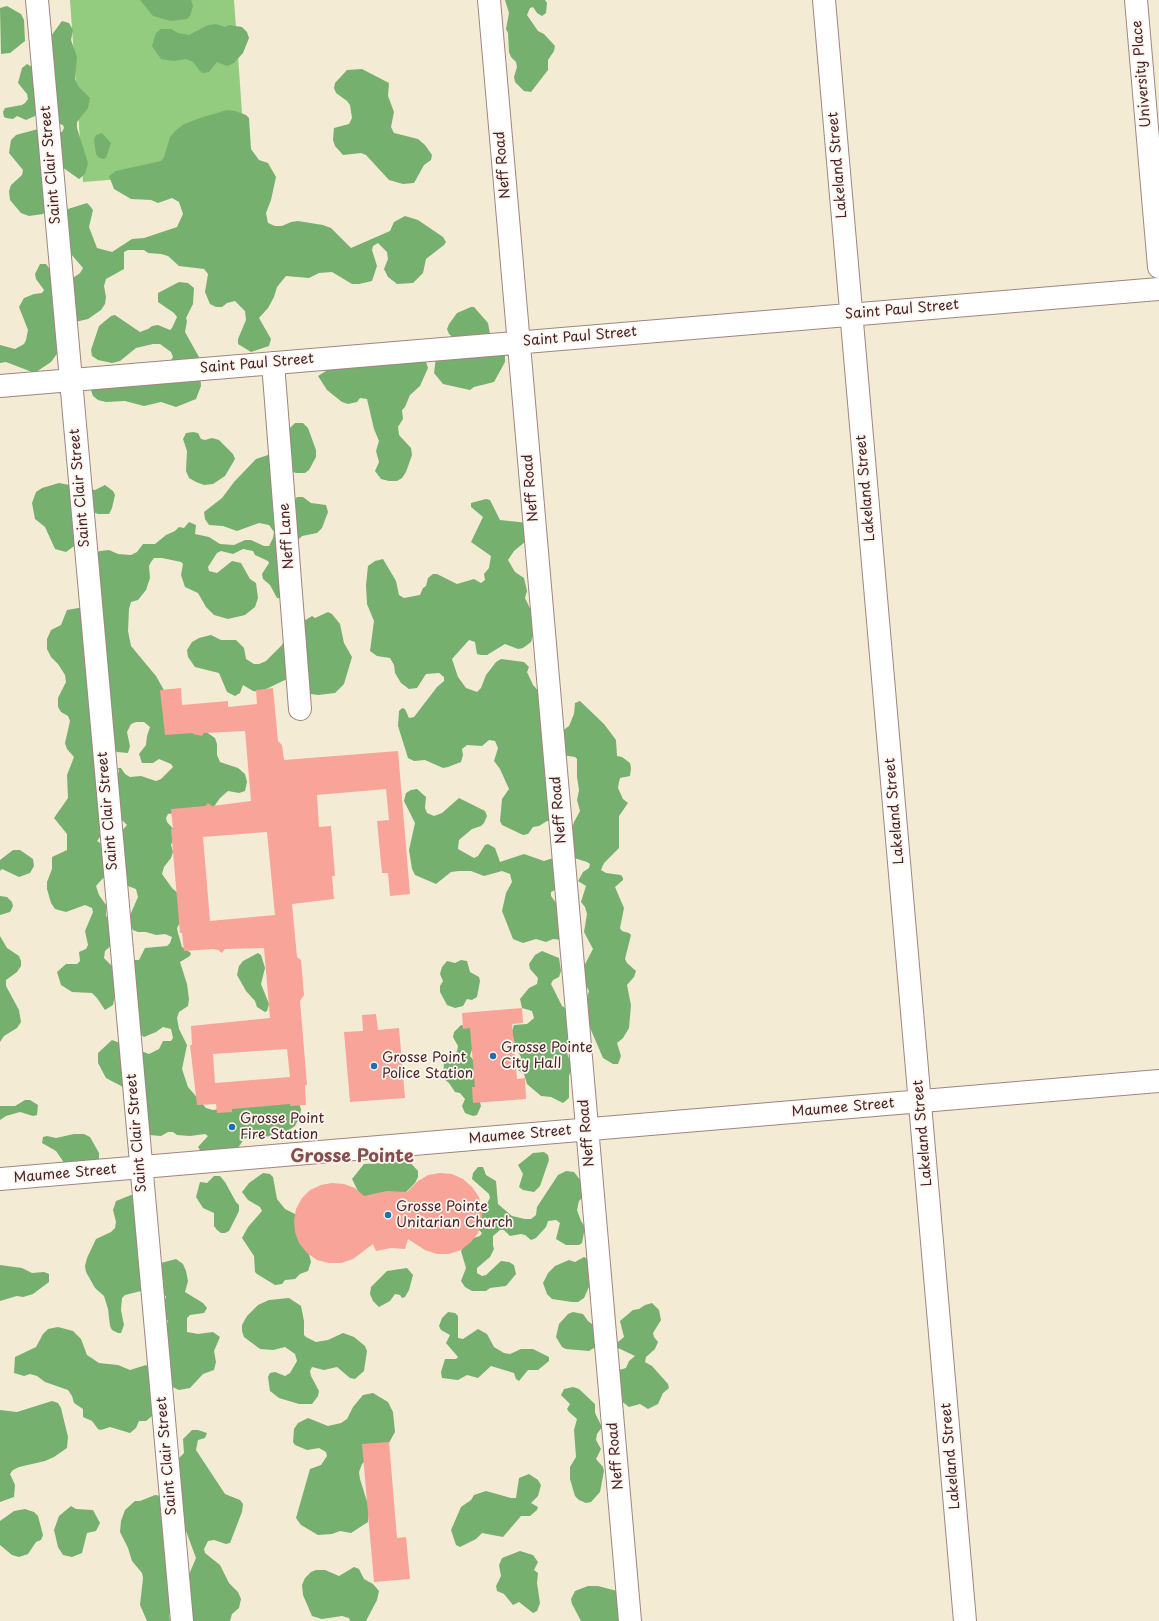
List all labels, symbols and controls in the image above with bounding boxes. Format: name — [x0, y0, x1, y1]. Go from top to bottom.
street label: University Place — [1129, 20, 1155, 128]
street label: Saint Clair Street — [37, 105, 65, 225]
street label: Lakeland Street — [825, 111, 851, 219]
street label: Neff Road — [492, 130, 514, 200]
street label: Saint Paul Street — [844, 297, 960, 323]
street label: Saint Paul Street — [522, 324, 638, 350]
street label: Saint Paul Street — [199, 351, 315, 377]
street label: Saint Clair Street — [66, 428, 94, 548]
street label: Lakeland Street — [853, 434, 879, 542]
street label: Neff Road — [520, 453, 542, 523]
street label: Neff Lane — [276, 502, 298, 570]
street label: Saint Clair Street — [94, 751, 122, 871]
street label: Lakeland Street — [882, 757, 908, 865]
street label: Neff Road — [548, 775, 570, 845]
place label: Grosse Pointe City Hall — [501, 1040, 593, 1072]
place label: Grosse Point Police Station — [382, 1050, 473, 1082]
marker: Grosse Pointe City Hall — [488, 1051, 498, 1061]
marker: Grosse Point Police Station — [369, 1061, 379, 1071]
street label: Saint Clair Street — [123, 1073, 151, 1193]
street label: Lakeland Street — [910, 1079, 936, 1187]
street label: Maumee Street — [791, 1095, 895, 1121]
street label: Neff Road — [576, 1098, 598, 1168]
place label: Grosse Point Fire Station — [240, 1111, 324, 1144]
marker: Grosse Point Fire Station — [227, 1122, 237, 1132]
street label: Maumee Street — [468, 1122, 572, 1148]
district label: Grosse Pointe — [290, 1146, 414, 1168]
street label: Maumee Street — [13, 1161, 117, 1187]
place label: Grosse Pointe Unitarian Church — [396, 1199, 513, 1232]
marker: Grosse Pointe Unitarian Church — [383, 1210, 393, 1220]
street label: Saint Clair Street — [153, 1396, 181, 1516]
street label: Lakeland Street — [938, 1402, 964, 1510]
street label: Neff Road — [605, 1421, 627, 1491]

